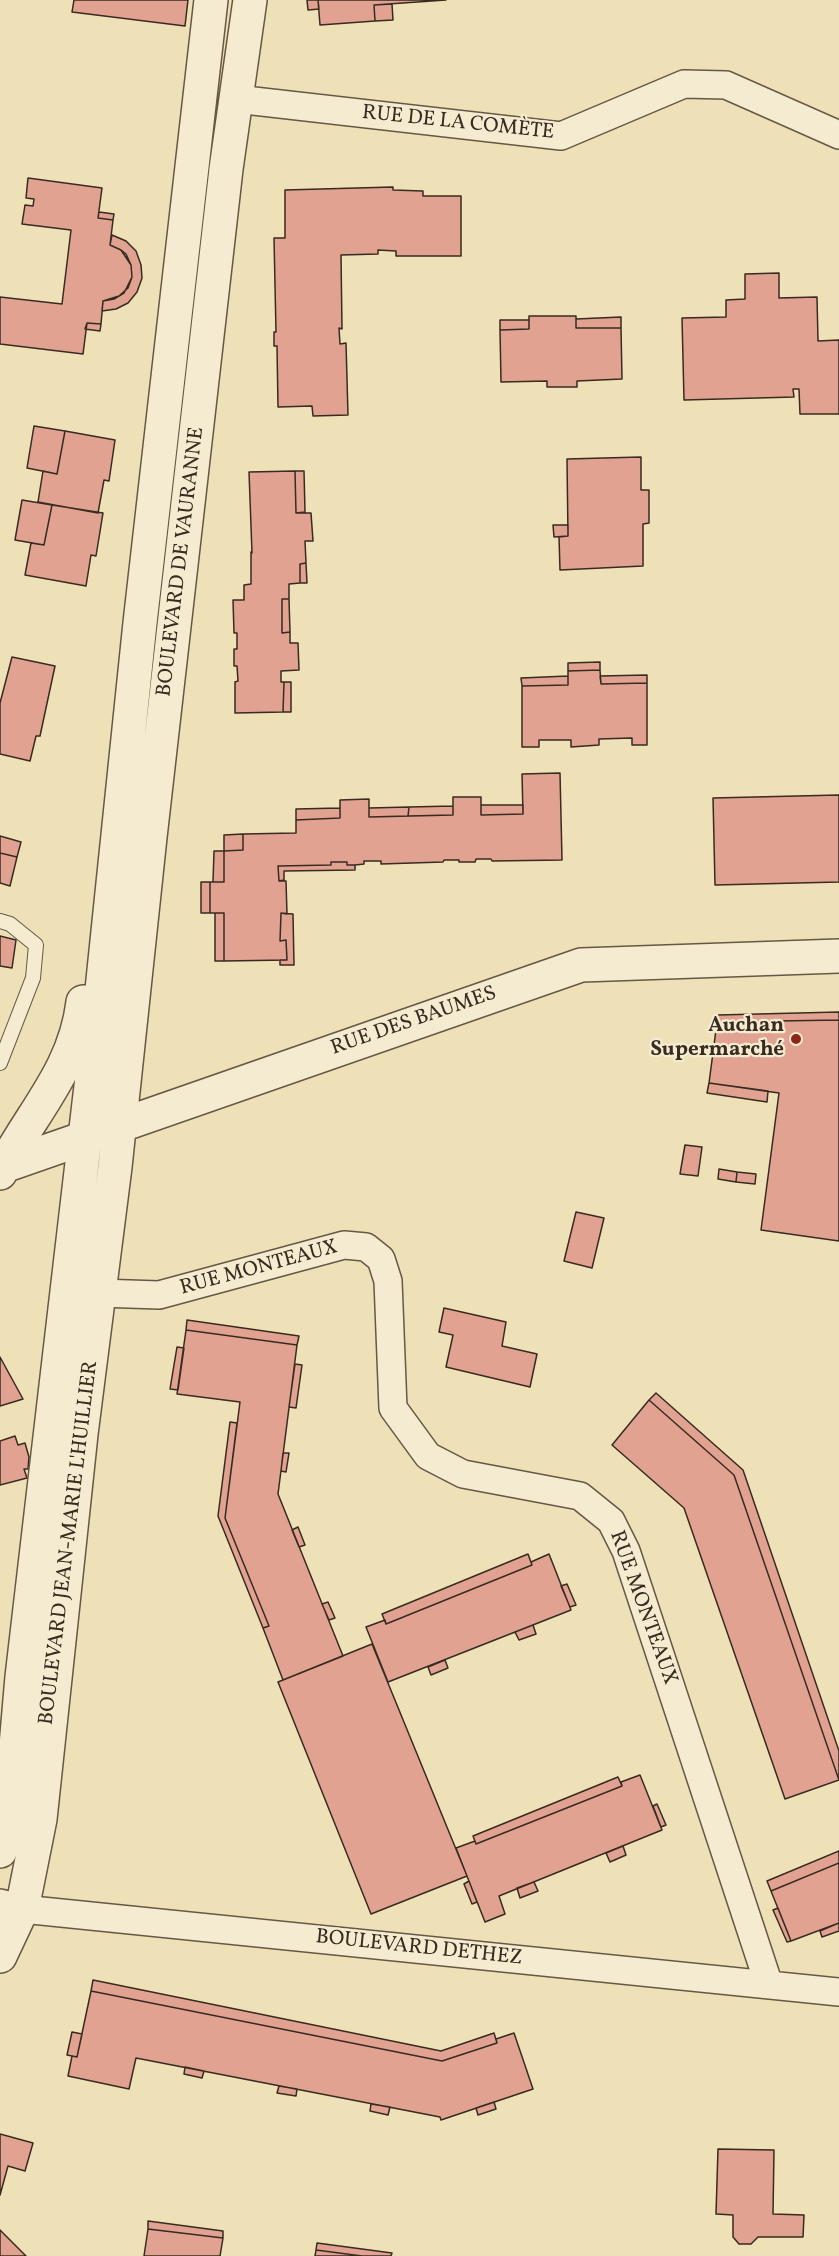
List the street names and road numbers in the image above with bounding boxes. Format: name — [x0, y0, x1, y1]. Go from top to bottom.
street label: RUE DE LA COMÈTE — [361, 101, 555, 147]
street label: BOULEVARD DE VAURANNE — [153, 426, 211, 698]
street label: RUE DES BAUMES — [328, 982, 500, 1062]
street label: RUE MONTEAUX — [177, 1236, 341, 1302]
street label: BOULEVARD JEAN-MARIE L'HUILLIER — [35, 1359, 105, 1727]
street label: RUE MONTEAUX — [602, 1528, 682, 1688]
street label: BOULEVARD DETHEZ — [314, 1926, 524, 1972]

